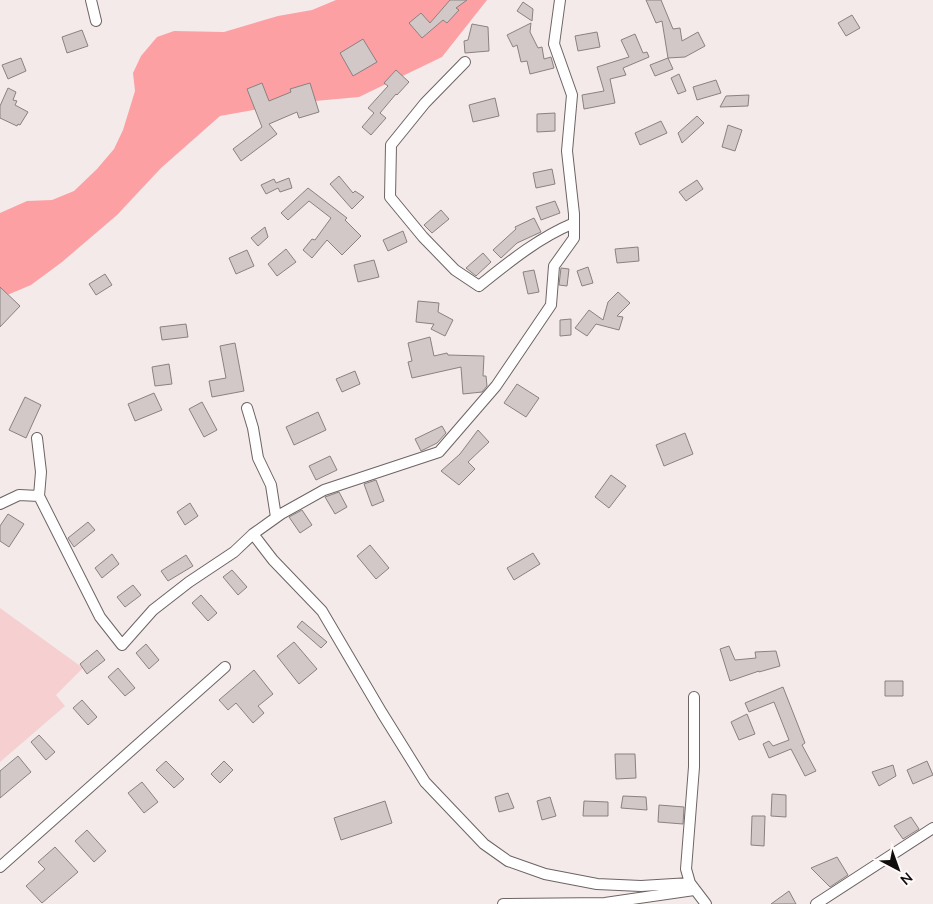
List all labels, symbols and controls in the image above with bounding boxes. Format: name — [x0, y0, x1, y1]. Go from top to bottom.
north arrow — [873, 844, 923, 894]
text: N — [897, 869, 916, 889]

